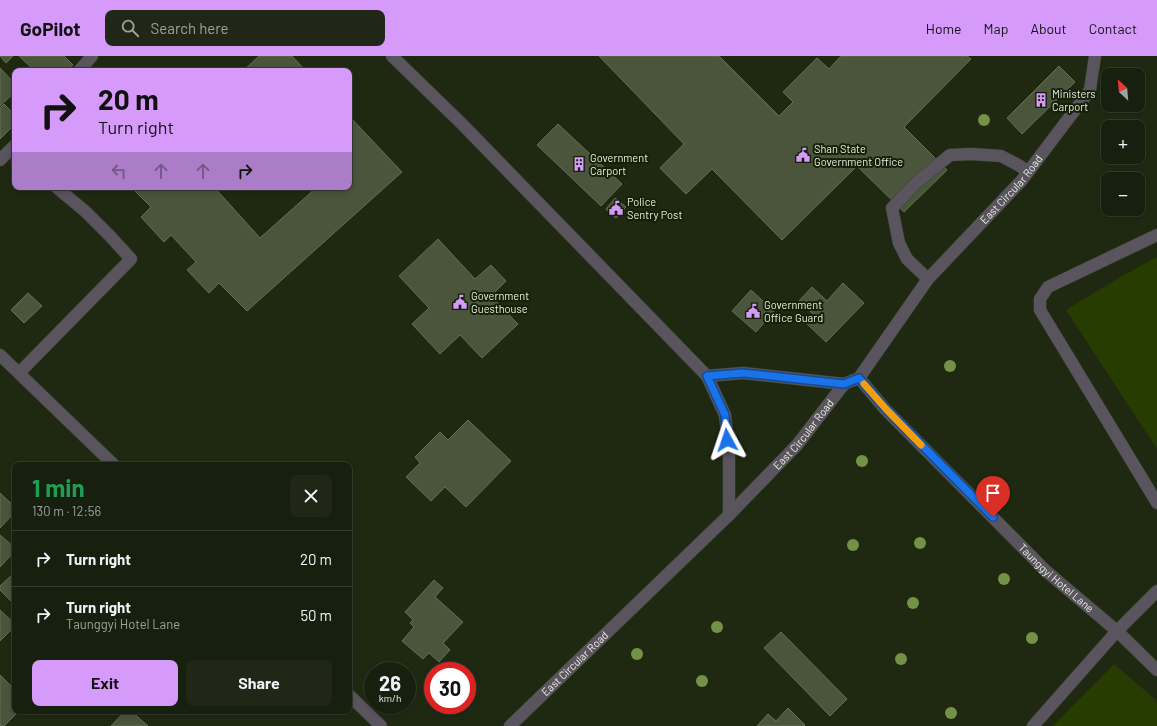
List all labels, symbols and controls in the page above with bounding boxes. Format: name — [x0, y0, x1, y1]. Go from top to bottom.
search box — [105, 10, 385, 46]
text: GoPilot — [20, 17, 81, 40]
icon: search — [119, 17, 141, 39]
text: Search here — [151, 19, 229, 37]
text: Home — [926, 20, 962, 37]
text: Map — [984, 20, 1008, 37]
text: About — [1030, 20, 1067, 37]
text: Contact — [1089, 20, 1137, 37]
north arrow — [1101, 68, 1145, 112]
map controls — [1101, 68, 1145, 216]
text: 20 m — [98, 82, 159, 116]
icon: right — [32, 84, 84, 136]
place label: Ministers Carport — [1052, 87, 1096, 113]
building icon: Ministers Carport — [1033, 92, 1049, 108]
text: Turn right — [98, 116, 174, 138]
button: + — [1101, 120, 1145, 164]
place label: Shan State Government Office — [814, 142, 903, 168]
public building icon: Shan State Government Office — [795, 147, 811, 163]
place label: Government Carport — [590, 151, 648, 177]
street label: East Circular Road — [977, 152, 1045, 226]
building icon: Government Carport — [571, 156, 587, 172]
icon: left — [108, 160, 130, 182]
icon: ahead — [150, 160, 172, 182]
icon: ahead — [192, 160, 214, 182]
icon: right — [234, 160, 256, 182]
button: − — [1101, 172, 1145, 216]
place label: Police Sentry Post — [627, 195, 682, 221]
public building icon: Police Sentry Post — [608, 200, 624, 216]
place label: Government Guesthouse — [471, 289, 529, 315]
public building icon: Government Guesthouse — [452, 294, 468, 310]
place label: Government Office Guard — [764, 298, 823, 324]
public building icon: Government Office Guard — [745, 303, 761, 319]
street label: East Circular Road — [770, 396, 836, 472]
position arrow — [706, 419, 748, 461]
text: 1 min — [32, 473, 85, 502]
button: close — [290, 475, 332, 517]
pin — [976, 476, 1010, 517]
icon: arrive — [982, 482, 1004, 504]
text: 130 m · 12:56 — [32, 503, 101, 519]
street label: Taunggyi Hotel Lane — [1016, 540, 1097, 615]
icon: right — [32, 548, 54, 570]
text: Turn right — [66, 550, 131, 568]
text: 20 m — [300, 550, 332, 568]
text: Turn right — [66, 598, 131, 616]
icon: right — [32, 604, 54, 626]
text: 50 m — [300, 606, 332, 624]
text: Taunggyi Hotel Lane — [66, 616, 180, 632]
street label: East Circular Road — [538, 628, 611, 698]
button: Exit — [32, 660, 178, 706]
button: Share — [186, 660, 332, 706]
speed limit sign: 30 — [424, 662, 476, 714]
text: 26 — [379, 671, 401, 695]
text: km/h — [379, 692, 401, 704]

